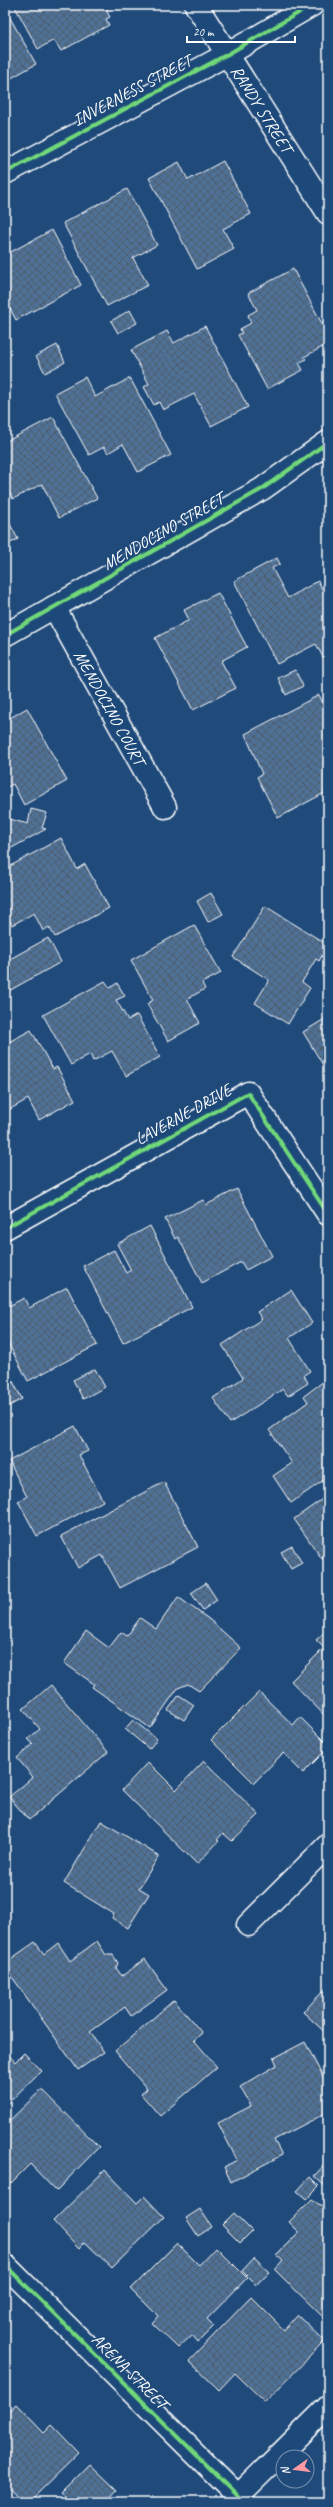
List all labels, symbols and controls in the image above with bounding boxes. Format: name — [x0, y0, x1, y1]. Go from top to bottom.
scale bar — [187, 18, 295, 44]
text: 20 m — [193, 24, 215, 40]
street label: INVERNESS STREET — [69, 49, 198, 131]
street label: RANDY STREET — [226, 62, 299, 160]
street label: MENDOCINO STREET — [99, 486, 231, 575]
street label: MENDOCINO COURT — [69, 647, 152, 772]
street label: LAVERNE DRIVE — [132, 1078, 237, 1149]
street label: ARENA STREET — [87, 2329, 175, 2417]
north arrow — [275, 2449, 315, 2489]
text: N — [277, 2464, 293, 2476]

